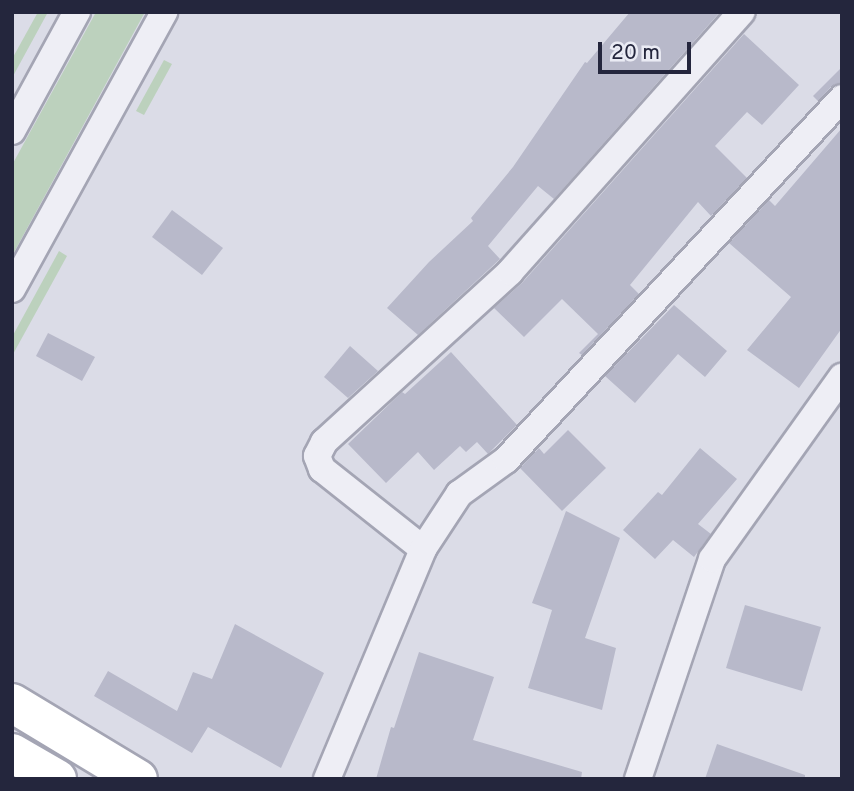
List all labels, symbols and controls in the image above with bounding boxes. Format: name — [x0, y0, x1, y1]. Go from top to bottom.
scale bar — [602, 28, 695, 72]
text: 20 m — [611, 40, 660, 67]

